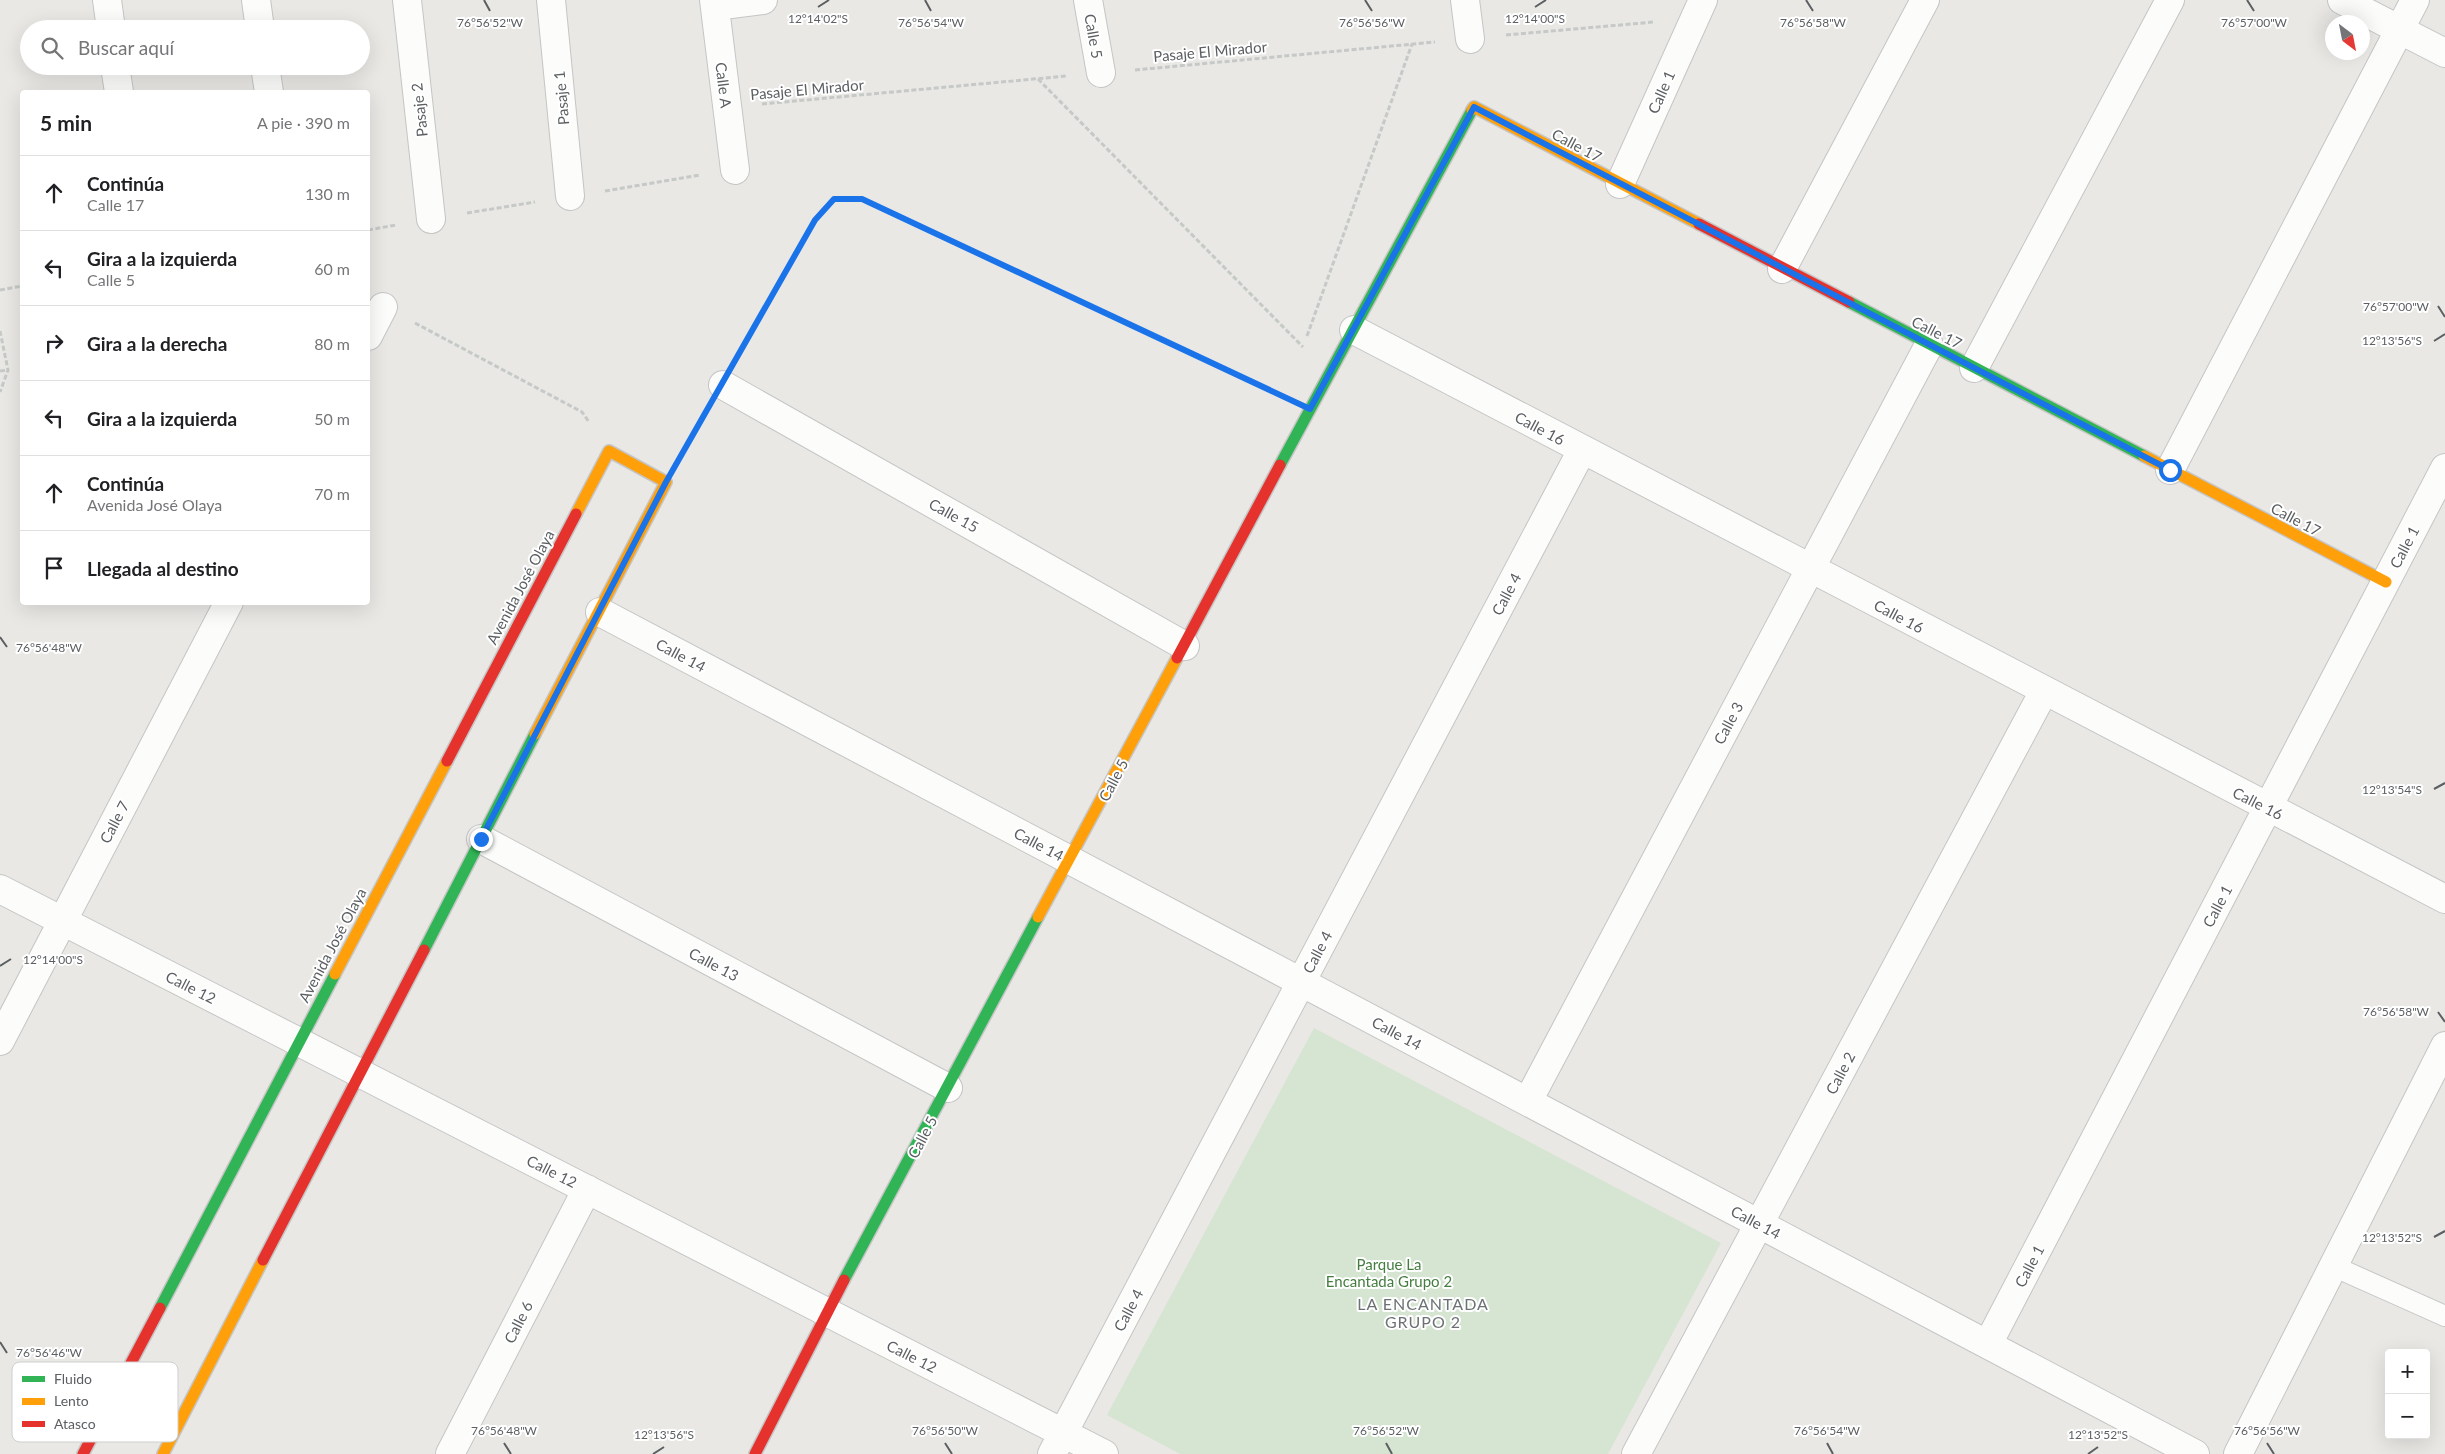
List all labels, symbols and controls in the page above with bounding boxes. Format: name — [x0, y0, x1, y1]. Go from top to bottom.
text: 12°14'02"S — [788, 11, 848, 26]
text: 12°14'00"S — [1505, 11, 1565, 26]
street label: Calle 5 — [1081, 12, 1107, 60]
text: 76°56'52"W — [457, 15, 524, 30]
text: 76°56'54"W — [898, 15, 965, 30]
text: 76°56'56"W — [1339, 15, 1406, 30]
text: 76°56'58"W — [1780, 15, 1847, 30]
text: 76°57'00"W — [2221, 15, 2288, 30]
north arrow — [2325, 15, 2370, 60]
search box — [20, 20, 370, 75]
icon: search — [38, 34, 66, 62]
text: Buscar aquí — [78, 36, 174, 59]
street label: Pasaje El Mirador — [1152, 37, 1268, 65]
street label: Calle A — [712, 61, 736, 110]
street label: Calle 1 — [1644, 68, 1678, 116]
street label: Pasaje 1 — [550, 70, 572, 126]
street label: Pasaje El Mirador — [749, 75, 865, 103]
street label: Pasaje 2 — [407, 82, 431, 138]
text: 5 min — [40, 110, 92, 135]
text: A pie · 390 m — [257, 113, 350, 132]
street label: Calle 17 — [1549, 124, 1605, 166]
text: Continúa — [87, 172, 164, 195]
icon: ahead — [40, 179, 68, 207]
text: 130 m — [305, 184, 350, 203]
text: Calle 17 — [87, 195, 144, 214]
text: Gira a la izquierda — [87, 247, 237, 270]
icon: left — [40, 254, 68, 282]
text: 60 m — [314, 259, 350, 278]
text: Calle 5 — [87, 270, 135, 289]
text: 76°57'00"W — [2363, 299, 2430, 314]
street label: Calle 17 — [1909, 312, 1965, 352]
icon: right — [40, 329, 68, 357]
text: Gira a la derecha — [87, 332, 227, 355]
text: 12°13'56"S — [2362, 333, 2422, 348]
text: 80 m — [314, 334, 350, 353]
icon: left — [40, 404, 68, 432]
text: Gira a la izquierda — [87, 407, 237, 430]
street label: Calle 16 — [1512, 407, 1568, 449]
text: 50 m — [314, 409, 350, 428]
route start — [2159, 459, 2182, 482]
text: Continúa — [87, 472, 164, 495]
icon: ahead — [40, 479, 68, 507]
text: 70 m — [314, 484, 350, 503]
street label: Calle 15 — [926, 494, 982, 536]
text: Avenida José Olaya — [87, 495, 222, 514]
street label: Calle 17 — [2268, 498, 2324, 540]
street label: Calle 1 — [2385, 523, 2423, 571]
street label: Avenida José Olaya — [482, 527, 558, 647]
icon: arrive — [40, 554, 68, 582]
text: Llegada al destino — [87, 557, 239, 580]
street label: Calle 4 — [1487, 570, 1525, 618]
street label: Calle 16 — [1871, 595, 1927, 637]
street label: Calle 14 — [653, 634, 709, 676]
text: 76°56'48"W — [16, 640, 83, 655]
street label: Calle 3 — [1709, 699, 1747, 747]
street label: Calle 5 — [1094, 756, 1132, 804]
text: 12°13'54"S — [2362, 782, 2422, 797]
street label: Calle 16 — [2230, 783, 2286, 823]
street label: Calle 7 — [95, 798, 133, 846]
street label: Calle 14 — [1011, 823, 1067, 865]
route end — [470, 828, 493, 851]
street label: Calle 1 — [2198, 882, 2236, 930]
street label: Avenida José Olaya — [294, 885, 370, 1005]
street label: Calle 4 — [1298, 928, 1336, 976]
street label: Calle 13 — [686, 943, 742, 985]
text: 12°14'00"S — [23, 952, 83, 967]
street label: Calle 12 — [163, 967, 219, 1007]
text: 76°56'58"W — [2363, 1004, 2430, 1019]
street label: Calle 14 — [1369, 1012, 1425, 1054]
street label: Calle 2 — [1821, 1049, 1859, 1097]
street label: Calle 5 — [903, 1113, 941, 1161]
street label: Calle 12 — [524, 1151, 580, 1191]
street label: Calle 14 — [1728, 1201, 1784, 1243]
text: 12°13'52"S — [2362, 1230, 2422, 1245]
street label: Calle 1 — [2010, 1242, 2048, 1290]
park label: Parque La Encantada Grupo 2 — [1326, 1255, 1452, 1290]
street label: Calle 4 — [1109, 1286, 1147, 1334]
district label: LA ENCANTADA GRUPO 2 — [1357, 1294, 1489, 1331]
street label: Calle 6 — [500, 1298, 536, 1346]
street label: Calle 12 — [884, 1336, 940, 1376]
text: 76°56'46"W — [16, 1345, 83, 1360]
map controls — [2385, 1349, 2430, 1439]
button: + — [2385, 1349, 2430, 1394]
legend — [12, 1362, 178, 1442]
text: Fluido — [54, 1370, 92, 1387]
text: Lento — [54, 1392, 89, 1409]
button: − — [2385, 1394, 2430, 1439]
text: Atasco — [54, 1415, 96, 1432]
text: 76°56'48"W — [471, 1423, 538, 1438]
text: 76°56'50"W — [912, 1423, 979, 1438]
text: 76°56'52"W — [1353, 1423, 1420, 1438]
text: 76°56'54"W — [1794, 1423, 1861, 1438]
text: 76°56'56"W — [2234, 1423, 2301, 1438]
text: 12°13'56"S — [634, 1427, 694, 1442]
text: 12°13'52"S — [2068, 1427, 2128, 1442]

